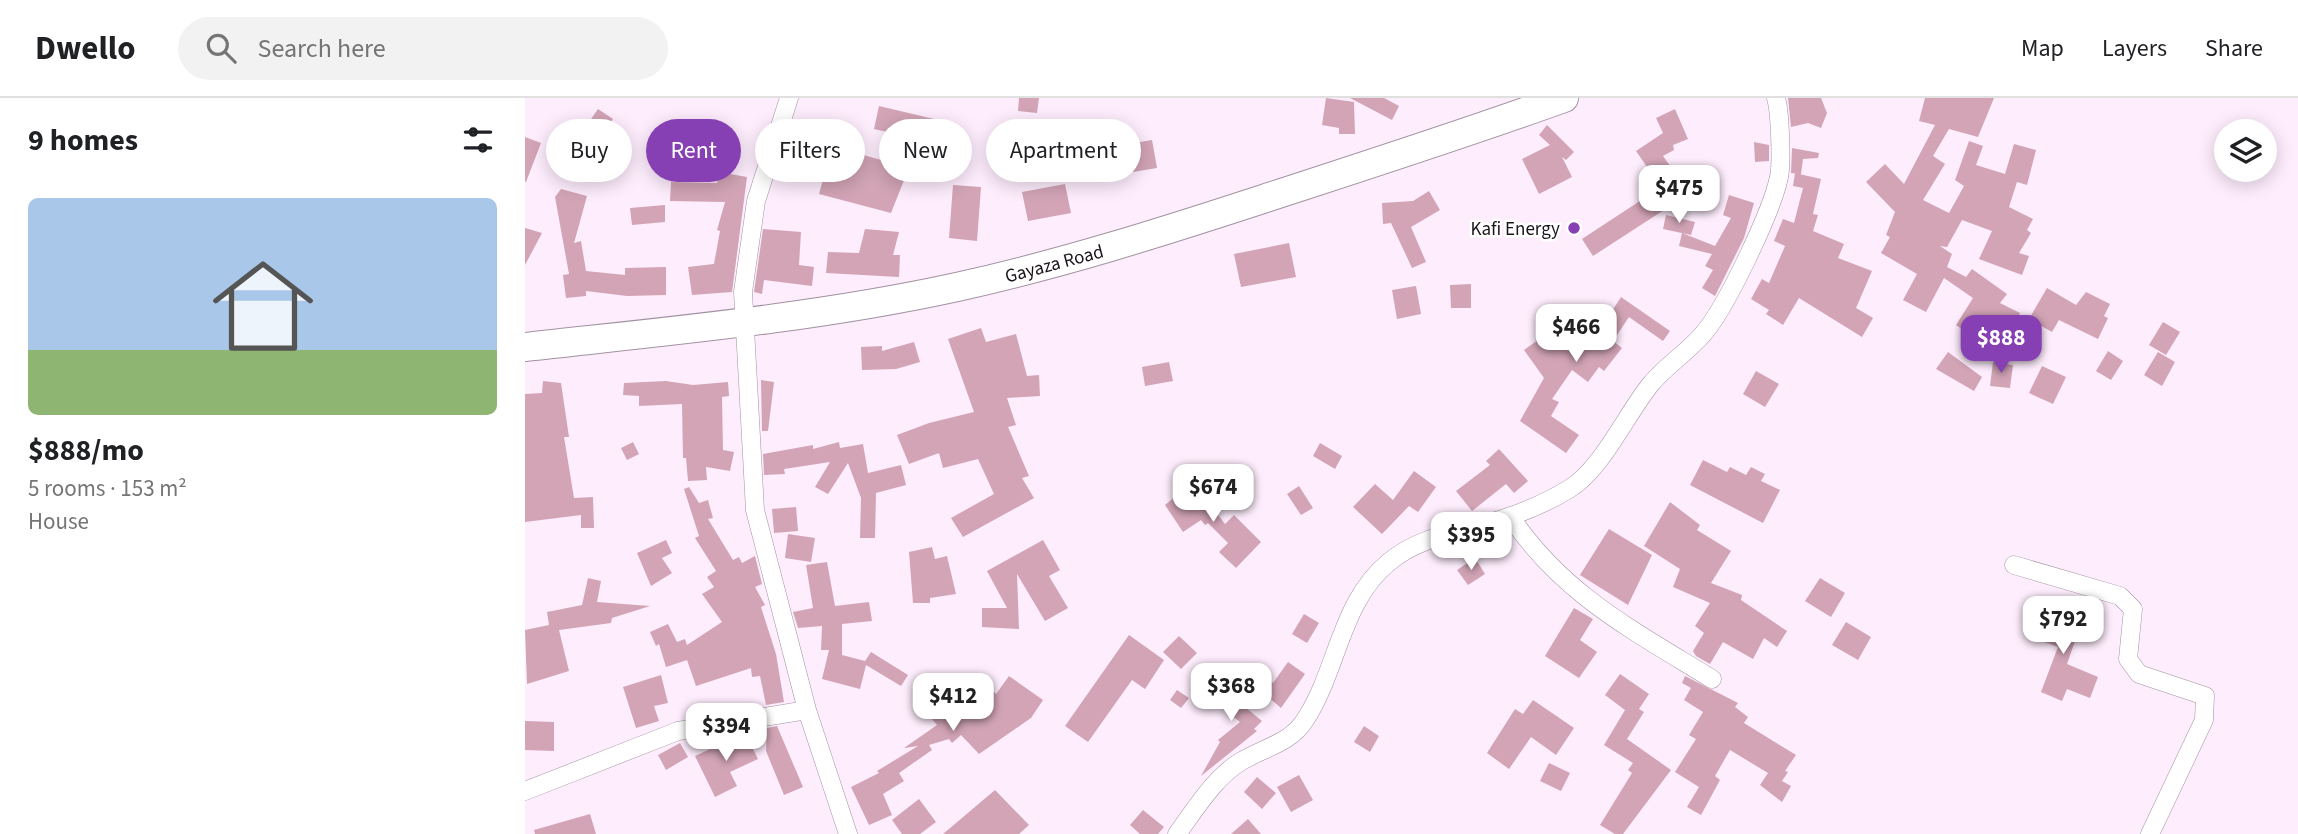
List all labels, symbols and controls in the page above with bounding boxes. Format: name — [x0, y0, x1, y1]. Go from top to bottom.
search box — [178, 17, 668, 80]
text: Dwello — [35, 25, 136, 72]
icon: search — [202, 29, 240, 67]
text: Search here — [258, 30, 386, 67]
text: Map — [2021, 31, 2064, 66]
text: Layers — [2102, 31, 2167, 66]
text: Share — [2205, 31, 2263, 66]
text: 9 homes — [28, 119, 138, 162]
chip: Buy — [546, 119, 632, 182]
chip: Rent — [646, 119, 741, 182]
chip: Filters — [755, 119, 865, 182]
chip: New — [879, 119, 972, 182]
chip: Apartment — [986, 119, 1141, 182]
map controls — [2214, 119, 2277, 182]
button: layers — [2214, 119, 2277, 182]
icon: filters — [459, 121, 497, 159]
pin: $475 — [1638, 166, 1720, 225]
text: $475 — [1655, 171, 1703, 204]
place label: Kafi Energy — [1470, 216, 1560, 243]
marker: Kafi Energy — [1566, 220, 1582, 236]
street label: Gayaza Road — [1002, 238, 1107, 291]
icon: home — [200, 243, 326, 369]
pin: $466 — [1535, 304, 1617, 364]
text: $466 — [1552, 310, 1600, 343]
pin: $888 — [1960, 316, 2042, 375]
text: $888 — [1977, 321, 2025, 354]
text: $888/mo — [28, 429, 144, 472]
pin: $674 — [1172, 464, 1254, 524]
text: $674 — [1189, 470, 1237, 503]
text: 5 rooms · 153 m² — [28, 472, 187, 505]
text: House — [28, 505, 89, 538]
pin: $395 — [1430, 512, 1512, 572]
text: $395 — [1447, 518, 1495, 551]
pin: $792 — [2022, 596, 2104, 656]
text: $792 — [2039, 602, 2087, 635]
pin: $368 — [1190, 664, 1272, 723]
text: $368 — [1207, 669, 1255, 702]
pin: $412 — [912, 674, 994, 733]
text: $412 — [929, 679, 977, 712]
pin: $394 — [685, 704, 767, 763]
text: $394 — [702, 709, 750, 742]

